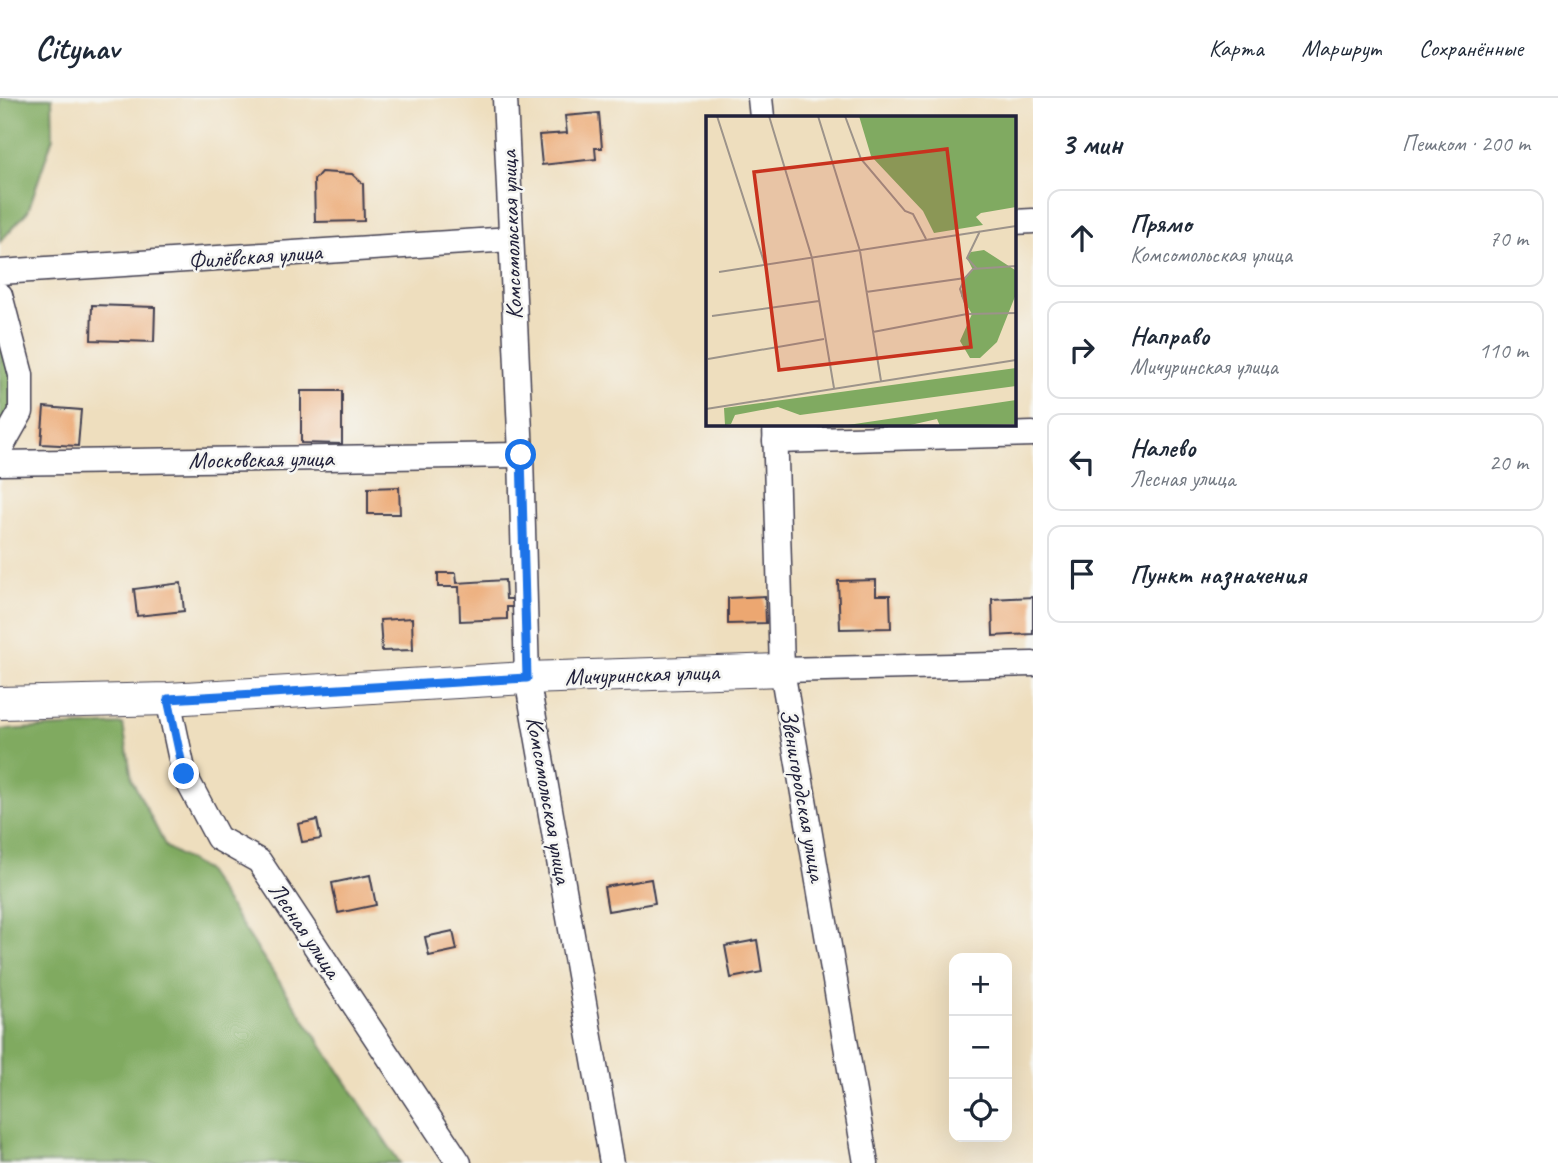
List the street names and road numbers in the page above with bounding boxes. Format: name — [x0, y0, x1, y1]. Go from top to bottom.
street label: Комсомольская улица — [493, 149, 529, 320]
street label: Филёвская улица — [187, 236, 324, 276]
street label: Московская улица — [188, 443, 335, 475]
street label: Мичуринская улица — [564, 656, 721, 692]
street label: Звенигородская улица — [773, 706, 833, 886]
street label: Комсомольская улица — [520, 714, 579, 887]
street label: Лесная улица — [262, 876, 349, 986]

